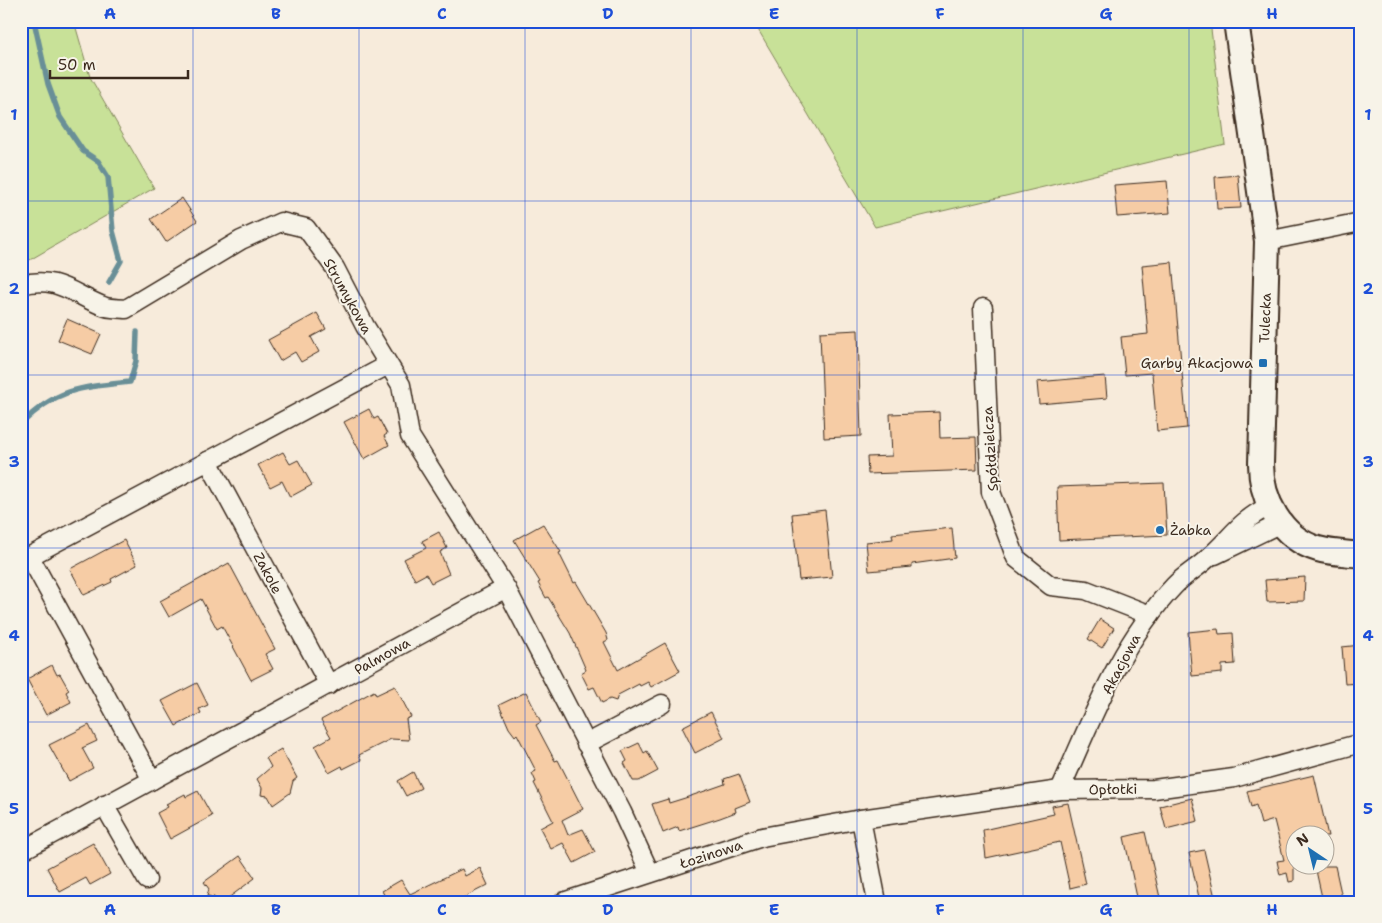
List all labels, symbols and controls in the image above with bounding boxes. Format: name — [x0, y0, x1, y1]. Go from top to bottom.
text: A — [104, 3, 116, 24]
text: B — [271, 3, 281, 24]
text: C — [437, 3, 447, 24]
text: D — [602, 3, 614, 24]
text: E — [769, 3, 779, 24]
text: F — [935, 3, 945, 24]
text: G — [1100, 3, 1113, 24]
text: H — [1266, 3, 1278, 24]
scale bar — [50, 48, 188, 80]
text: 50 m — [58, 55, 96, 75]
text: 1 — [10, 104, 18, 125]
text: 1 — [1364, 104, 1372, 125]
street label: Strumykowa — [320, 255, 376, 337]
text: 2 — [8, 278, 20, 299]
text: 2 — [1362, 278, 1374, 299]
street label: Tulecka — [1255, 292, 1275, 343]
place label: Garby Akacjowa — [1141, 354, 1253, 372]
marker: Garby Akacjowa — [1257, 357, 1269, 369]
street label: Spółdzielcza — [978, 406, 1002, 492]
text: 3 — [8, 451, 20, 472]
text: 3 — [1362, 451, 1374, 472]
place label: Żabka — [1170, 521, 1212, 539]
marker: Żabka — [1154, 524, 1166, 536]
street label: Zakole — [250, 549, 286, 597]
text: 4 — [8, 625, 20, 646]
text: 4 — [1362, 625, 1374, 646]
street label: Akacjowa — [1098, 630, 1145, 697]
street label: Palmowa — [351, 633, 413, 679]
street label: Opłotki — [1088, 780, 1138, 798]
text: 5 — [9, 798, 19, 819]
text: 5 — [1363, 798, 1373, 819]
north arrow — [1284, 826, 1334, 876]
text: N — [1293, 829, 1312, 850]
street label: Łozinowa — [676, 835, 745, 873]
text: A — [104, 899, 116, 920]
text: B — [271, 899, 281, 920]
text: C — [437, 899, 447, 920]
text: D — [602, 899, 614, 920]
text: E — [769, 899, 779, 920]
text: F — [935, 899, 945, 920]
text: G — [1100, 899, 1113, 920]
text: H — [1266, 899, 1278, 920]

